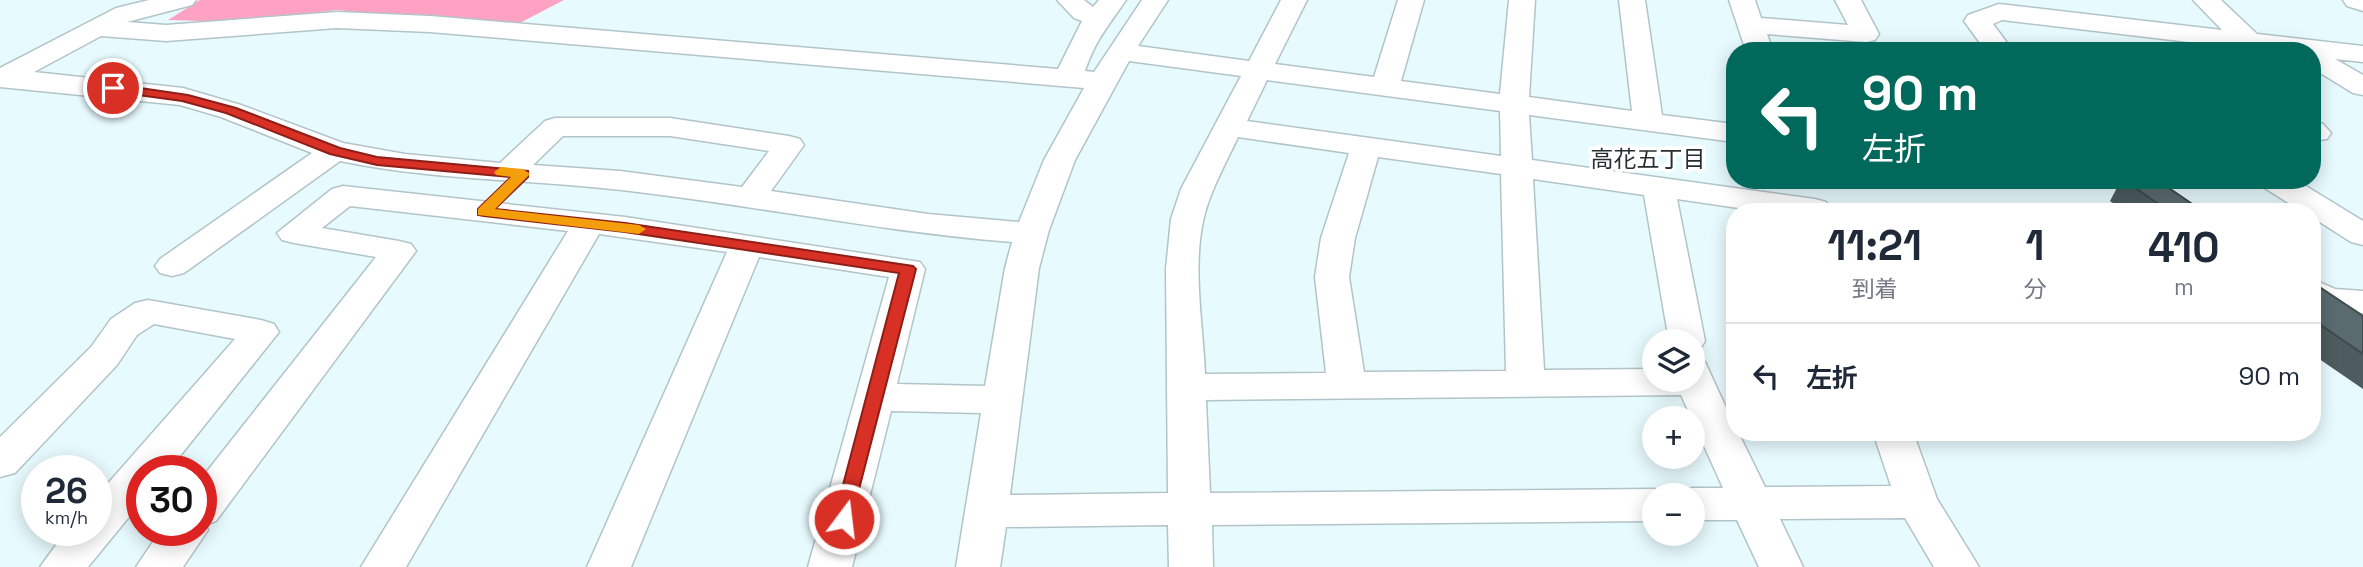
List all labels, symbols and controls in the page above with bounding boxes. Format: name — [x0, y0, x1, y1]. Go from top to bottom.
pin — [83, 58, 143, 118]
text: 90 m — [1862, 62, 1978, 124]
icon: arrive — [94, 69, 132, 107]
icon: left — [1747, 70, 1838, 161]
text: 左折 — [1862, 129, 1926, 169]
district label: 高花五丁目 — [1591, 144, 1706, 174]
text: 11:21 — [1828, 219, 1922, 272]
text: 1 — [2026, 219, 2045, 272]
text: 410 — [2148, 221, 2219, 274]
text: m — [2174, 272, 2194, 302]
text: 到着 — [1852, 274, 1898, 304]
text: 分 — [2024, 274, 2047, 304]
map controls — [1642, 329, 1705, 546]
button: layers — [1642, 329, 1705, 392]
icon: left — [1747, 357, 1785, 395]
text: 90 m — [2238, 359, 2300, 393]
text: 左折 — [1806, 361, 1858, 395]
button: + — [1642, 406, 1705, 469]
speed limit sign: 30 — [126, 455, 217, 546]
text: 26 — [45, 469, 88, 513]
position arrow — [807, 482, 881, 556]
button: − — [1642, 483, 1705, 546]
text: km/h — [45, 506, 88, 529]

